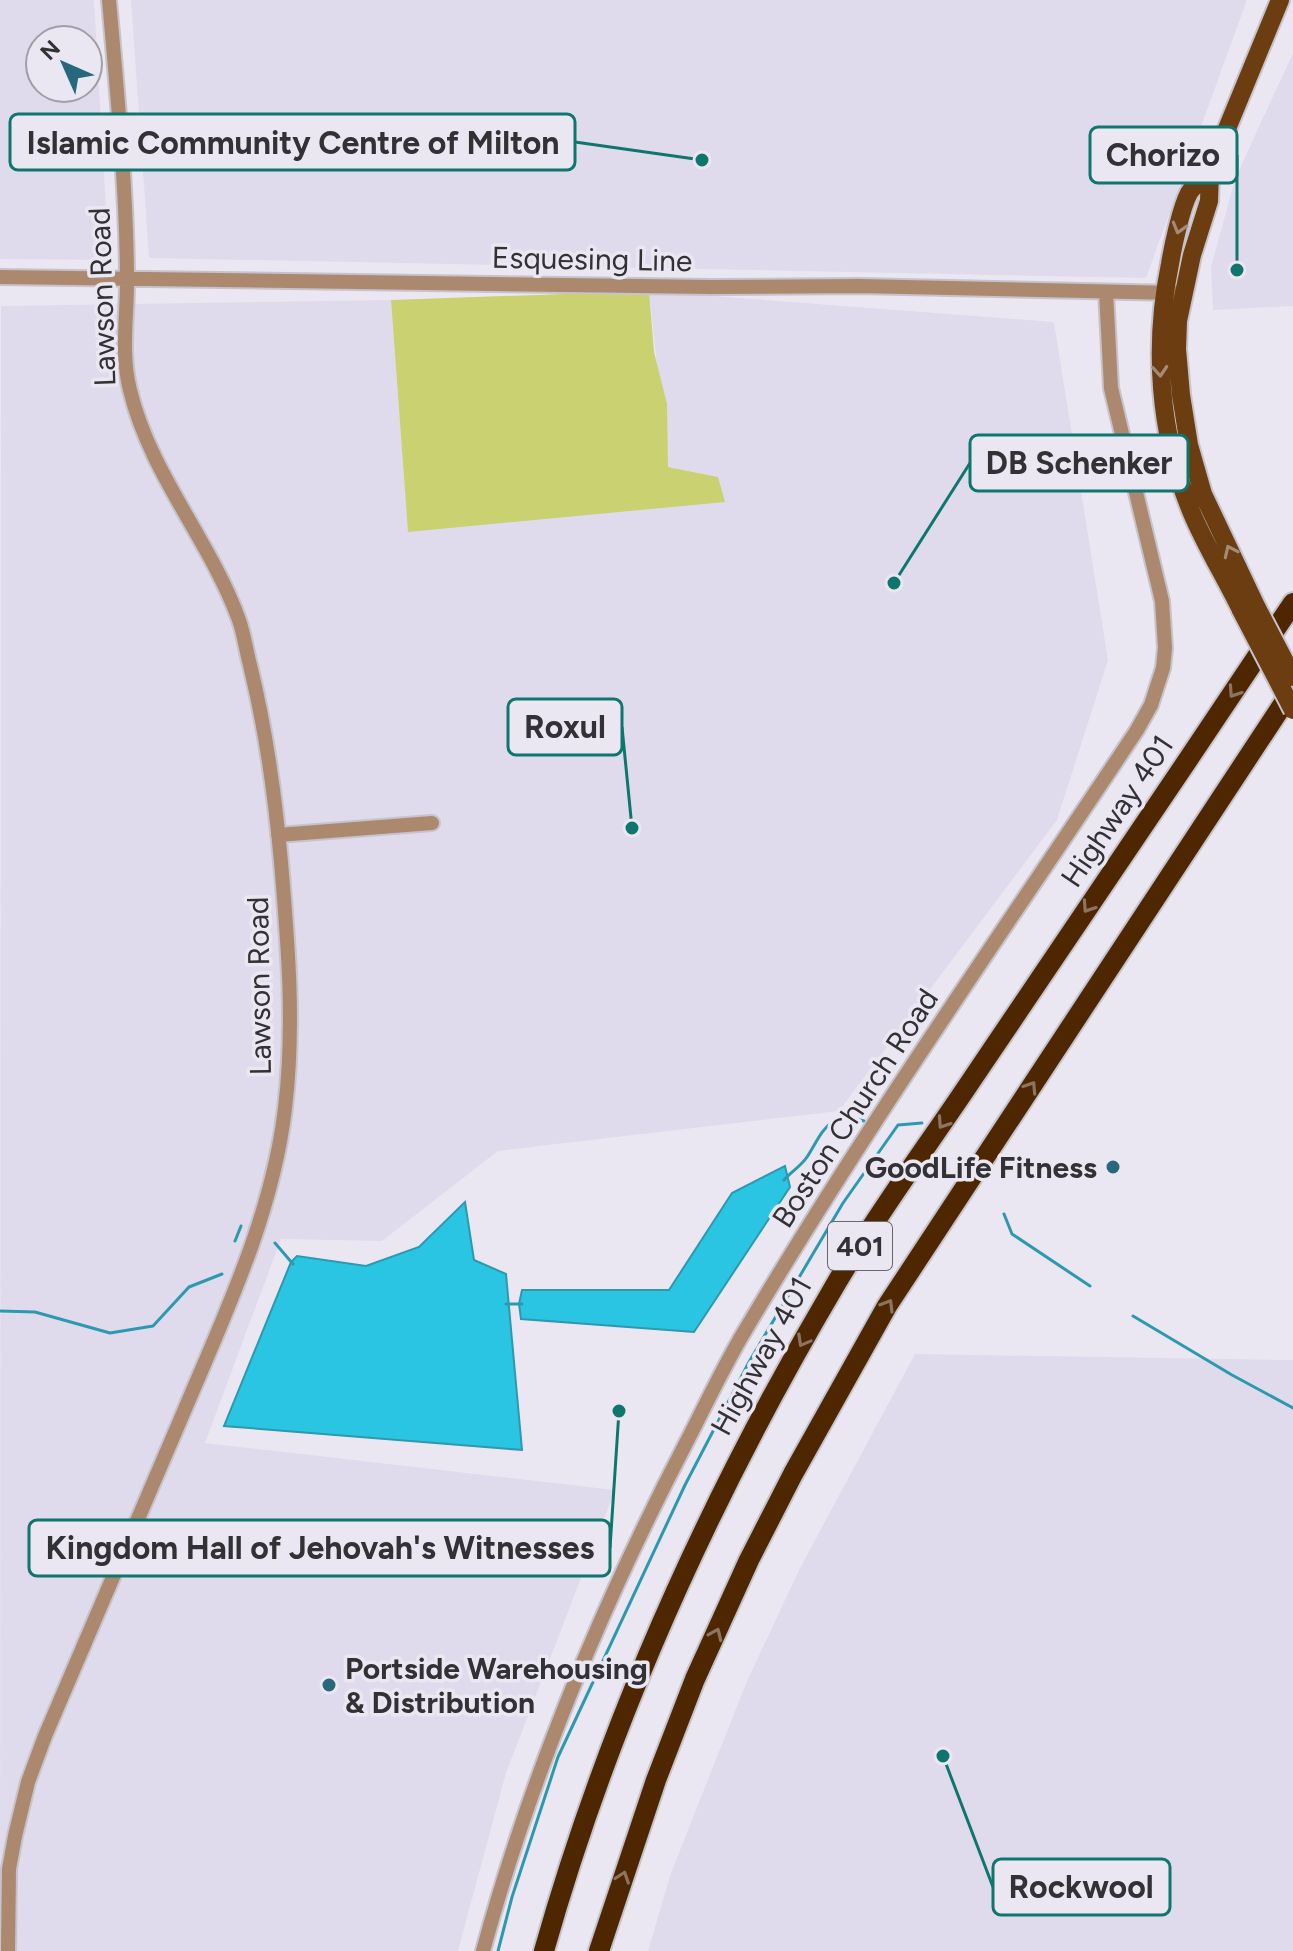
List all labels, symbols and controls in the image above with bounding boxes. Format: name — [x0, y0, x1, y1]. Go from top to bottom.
north arrow — [24, 24, 104, 104]
text: N — [35, 35, 66, 66]
callout: Islamic Community Centre of Milton — [10, 114, 575, 170]
text: Islamic Community Centre of Milton — [27, 124, 559, 162]
callout: Chorizo — [1090, 127, 1237, 183]
text: Chorizo — [1106, 136, 1220, 174]
street label: Lawson Road — [80, 207, 124, 387]
one-way arrow — [1172, 220, 1188, 234]
street label: Esquesing Line — [491, 239, 693, 279]
one-way arrow — [1151, 365, 1168, 378]
callout: DB Schenker — [970, 435, 1188, 491]
text: DB Schenker — [986, 444, 1172, 482]
one-way arrow — [1224, 545, 1240, 559]
one-way arrow — [1229, 683, 1244, 697]
callout: Roxul — [508, 699, 622, 755]
text: Roxul — [524, 708, 606, 746]
street label: Highway 401 — [1053, 728, 1181, 894]
street label: Lawson Road — [239, 896, 279, 1076]
one-way arrow — [1083, 898, 1098, 912]
street label: Boston Church Road — [764, 982, 946, 1234]
one-way arrow — [1021, 1082, 1036, 1096]
one-way arrow — [938, 1114, 953, 1128]
place label: GoodLife Fitness — [865, 1149, 1097, 1186]
marker: GoodLife Fitness — [1104, 1158, 1122, 1176]
road number: 401 — [828, 1222, 892, 1270]
street label: Highway 401 — [702, 1270, 820, 1442]
one-way arrow — [879, 1299, 894, 1314]
one-way arrow — [798, 1333, 813, 1348]
callout: Kingdom Hall of Jehovah's Witnesses — [29, 1520, 610, 1576]
text: Kingdom Hall of Jehovah's Witnesses — [45, 1529, 595, 1567]
one-way arrow — [706, 1628, 722, 1642]
place label: Portside Warehousing & Distribution — [345, 1650, 648, 1721]
marker: Portside Warehousing & Distribution — [320, 1676, 338, 1694]
callout: Rockwool — [993, 1859, 1170, 1915]
text: Rockwool — [1008, 1868, 1154, 1906]
one-way arrow — [613, 1871, 629, 1885]

